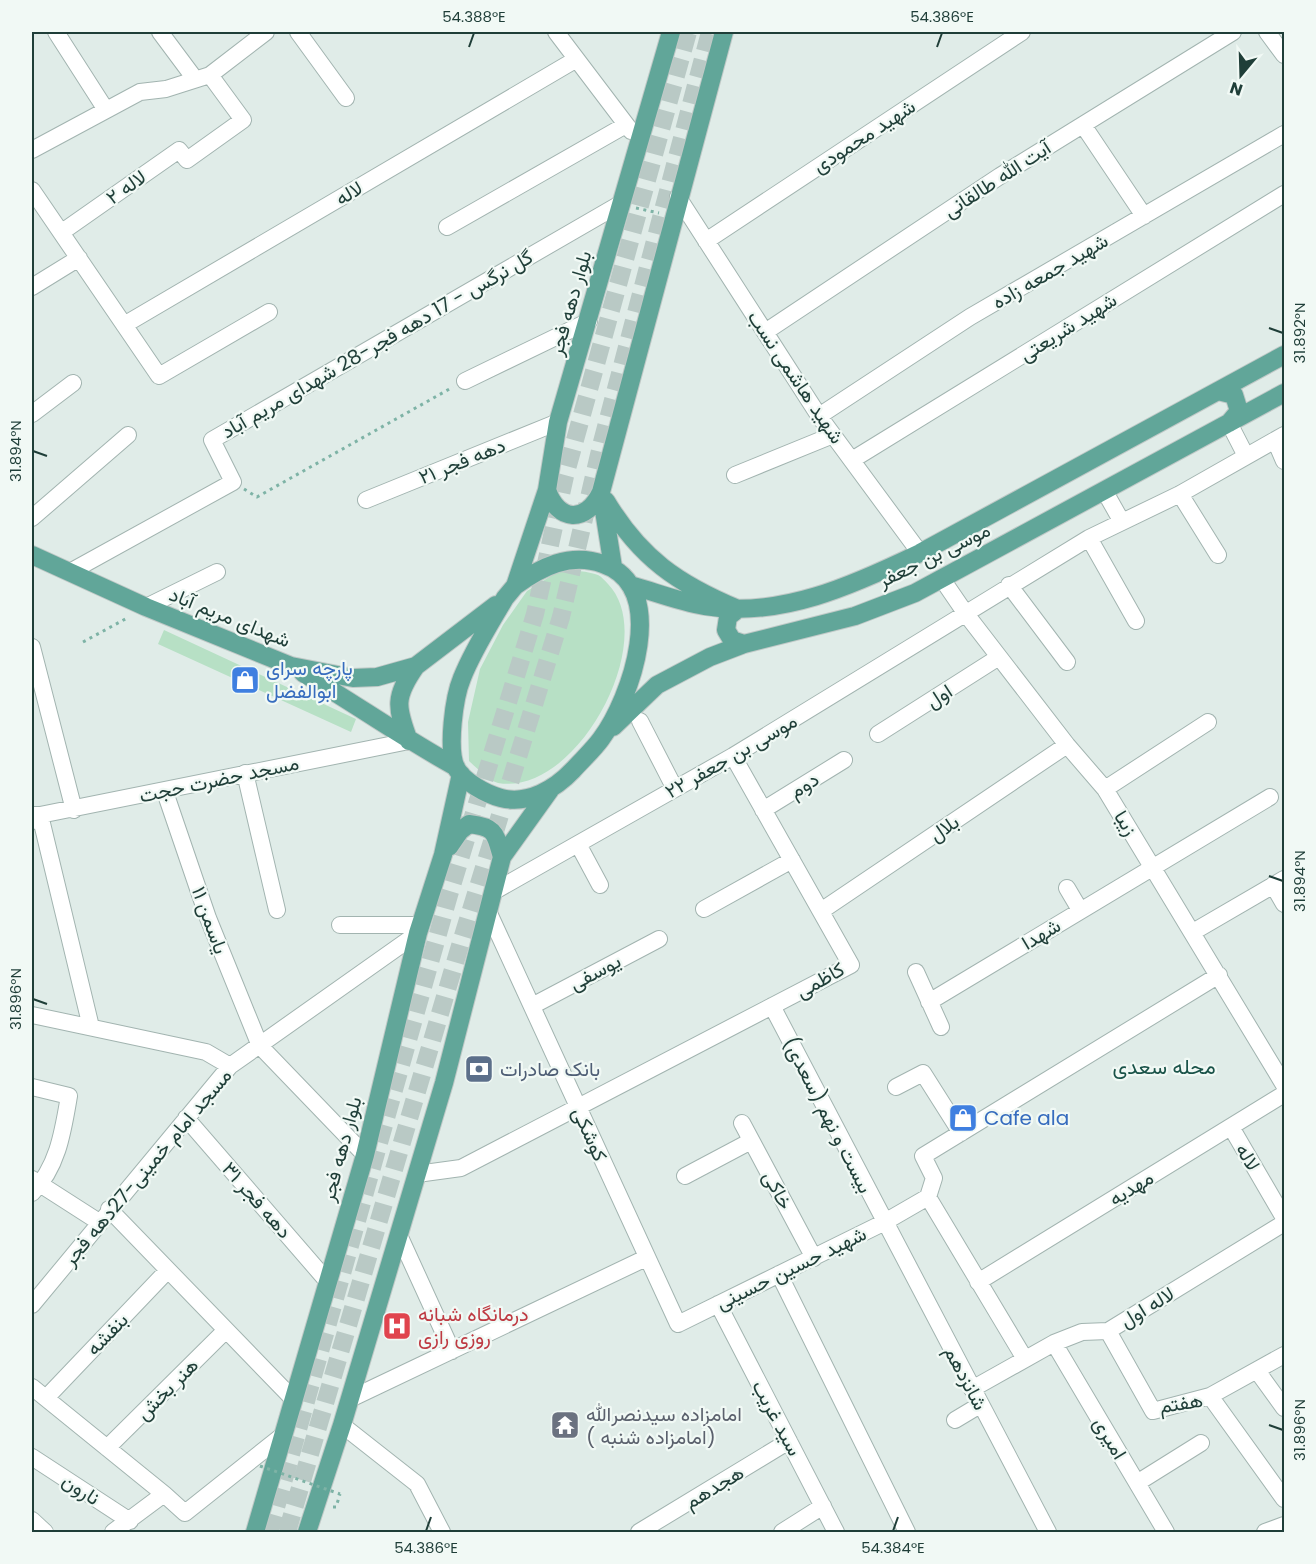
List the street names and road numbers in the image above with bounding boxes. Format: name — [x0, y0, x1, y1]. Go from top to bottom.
street label: شهید محمودی — [807, 92, 921, 180]
street label: آیت الله طالقانی — [938, 133, 1057, 224]
street label: لاله ۲ — [100, 163, 152, 211]
street label: لاله — [330, 174, 368, 212]
street label: شهید جمعه زاده — [987, 226, 1113, 316]
street label: گل نرگس - 17 دهه فجر-28 شهدای مریم آباد — [216, 243, 538, 445]
street label: بلوار دهه فجر — [541, 247, 598, 360]
street label: شهید شریعتی — [1014, 286, 1122, 368]
street label: شهید هاشمی نسب — [741, 305, 851, 449]
street label: دهه فجر ۲۱ — [414, 431, 510, 491]
street label: موسی بن جعفر — [872, 516, 995, 595]
street label: شهدای مریم آباد — [165, 580, 295, 654]
street label: اول — [920, 677, 958, 715]
street label: موسی بن جعفر ۲۲ — [660, 707, 802, 805]
street label: مسجد حضرت حجت — [137, 748, 301, 810]
street label: دوم — [784, 765, 824, 805]
street label: زیبا — [1107, 805, 1145, 841]
street label: بلال — [923, 808, 965, 848]
street label: یاسمن ۱۱ — [185, 882, 235, 958]
street label: شهدا — [1016, 911, 1066, 957]
street label: یوسفی — [564, 947, 626, 997]
street label: کاظمی — [791, 955, 850, 1005]
street label: بیست و نهم (سعدی) — [776, 1032, 880, 1198]
street label: مسجد امام خمینی-27دهه فجر — [55, 1062, 238, 1272]
street label: بلوار دهه فجر — [313, 1093, 368, 1206]
street label: کوشکی — [566, 1102, 614, 1166]
street label: لاله — [1229, 1138, 1267, 1176]
street label: دهه فجر ۳۱ — [216, 1155, 298, 1245]
street label: مهدیه — [1103, 1163, 1159, 1213]
street label: خاکی — [756, 1166, 800, 1214]
street label: شهید حسین حسینی — [711, 1219, 871, 1317]
street label: لاله اول — [1114, 1280, 1180, 1334]
street label: بنفشه — [80, 1306, 134, 1362]
street label: شانزدهم — [937, 1341, 995, 1415]
street label: هنر بخش — [130, 1352, 204, 1426]
street label: سید غریب — [745, 1375, 809, 1461]
street label: هفتم — [1157, 1386, 1205, 1420]
street label: امیری — [1086, 1411, 1134, 1465]
street label: هجدهم — [679, 1458, 749, 1516]
street label: نارون — [57, 1466, 105, 1512]

